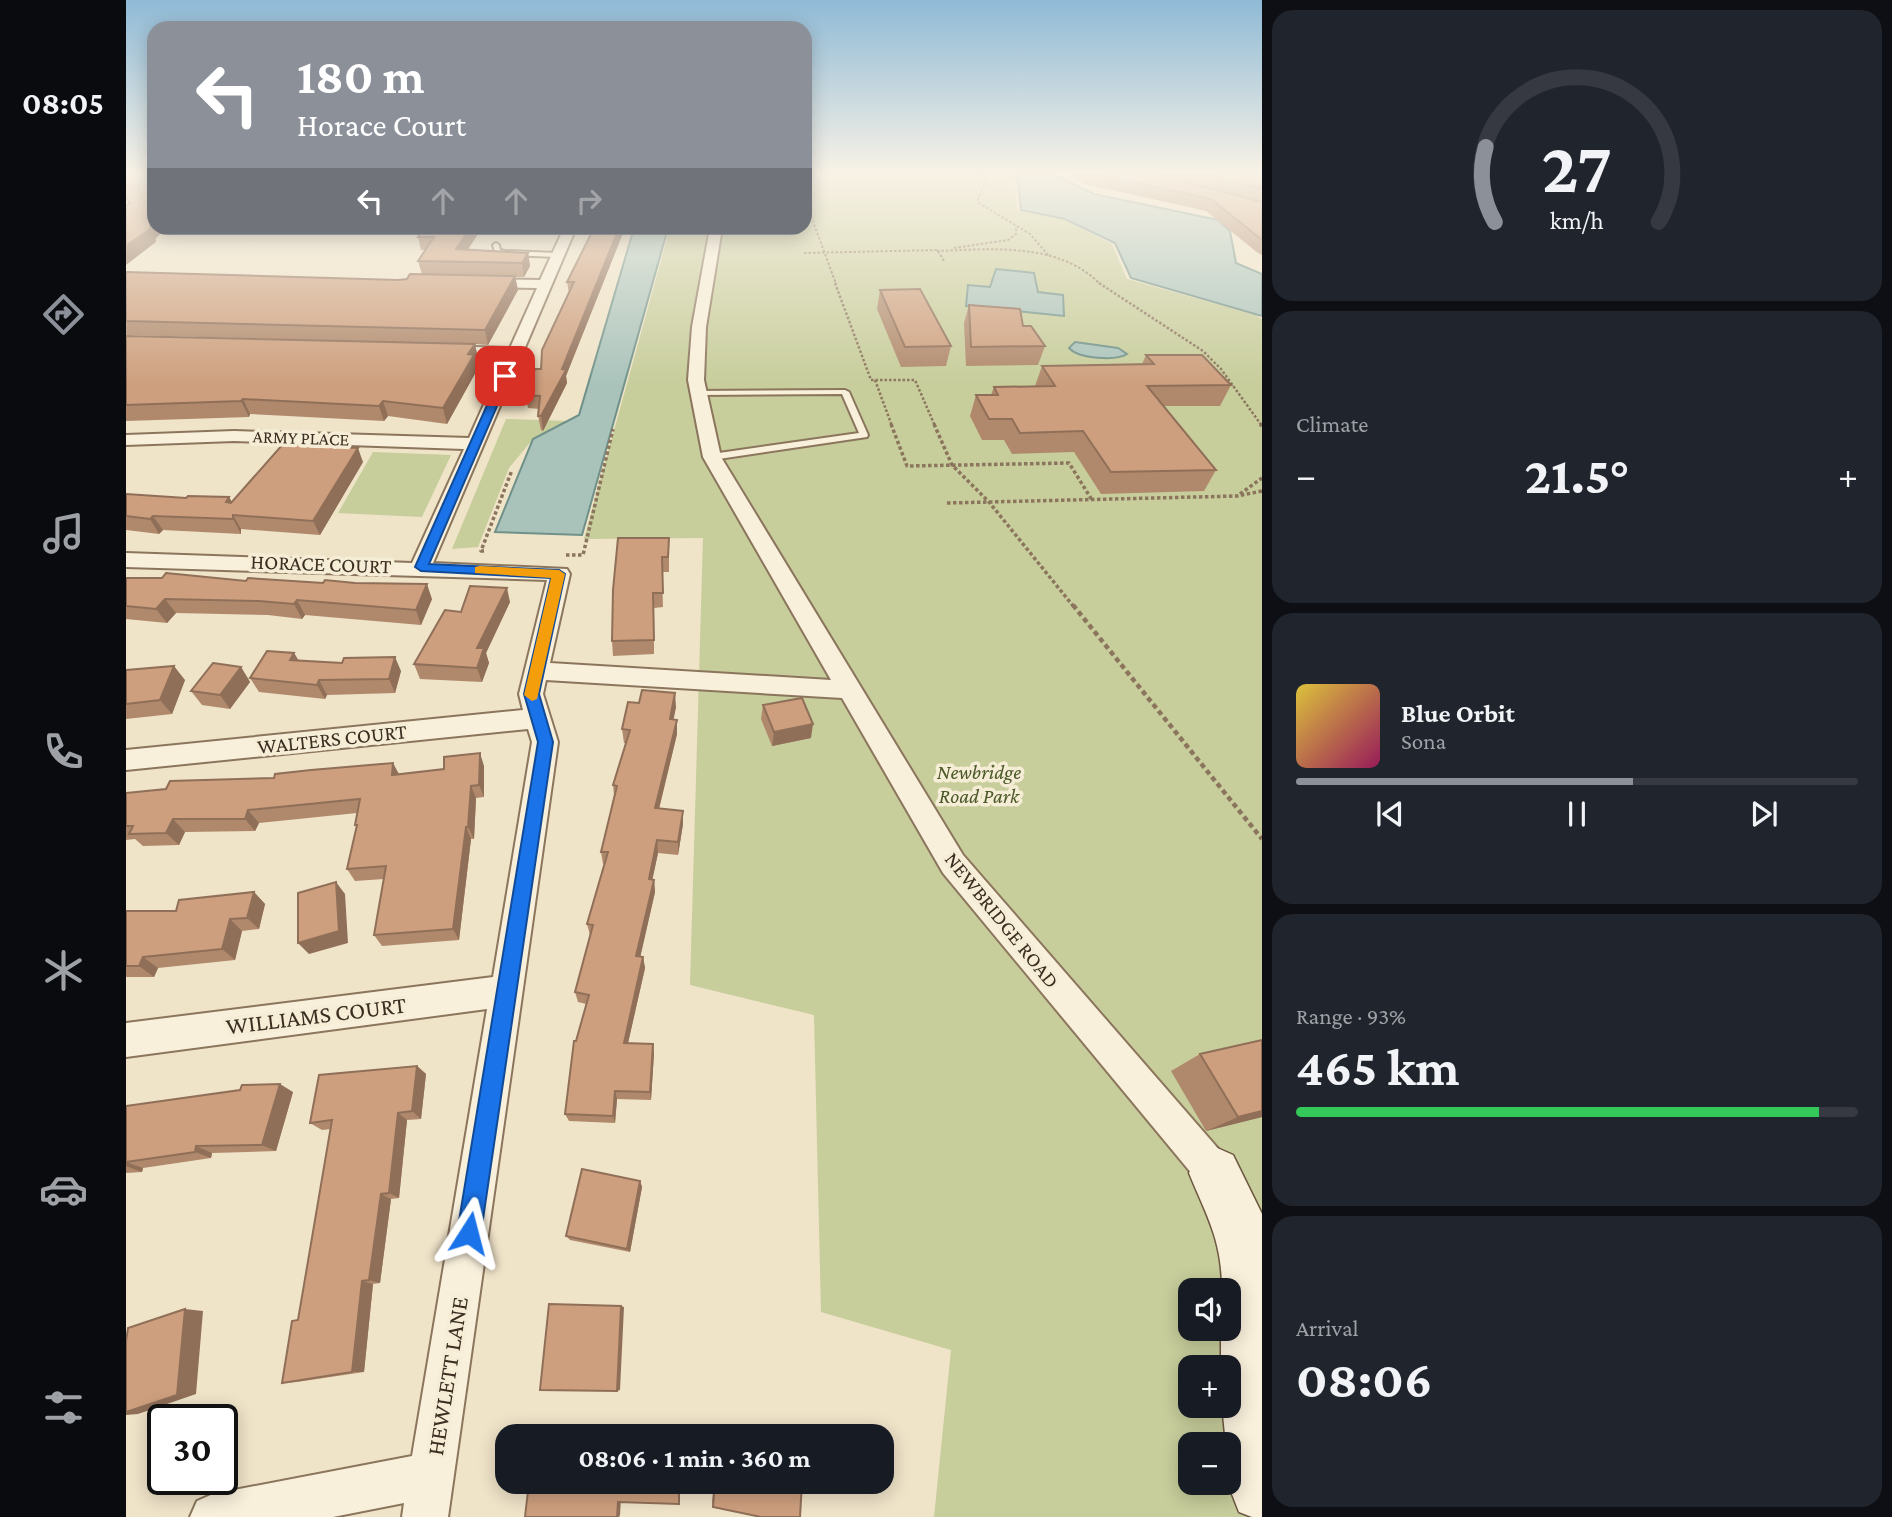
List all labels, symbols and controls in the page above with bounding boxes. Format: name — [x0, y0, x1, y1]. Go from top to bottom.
icon: left — [182, 49, 273, 140]
text: 180 m — [297, 49, 425, 104]
text: 08:05 — [22, 85, 104, 121]
text: Horace Court — [297, 107, 466, 143]
text: 27 — [1542, 127, 1612, 208]
icon: left — [351, 182, 389, 220]
icon: ahead — [424, 182, 462, 220]
icon: ahead — [497, 182, 535, 220]
icon: right — [570, 182, 608, 220]
text: km/h — [1550, 207, 1604, 234]
icon: directions — [39, 290, 88, 339]
pin — [475, 346, 535, 406]
icon: arrive — [486, 357, 524, 395]
text: Climate — [1296, 411, 1368, 437]
street label: ARMY PLACE — [252, 426, 350, 450]
text: 21.5° — [1525, 446, 1630, 504]
text: − — [1296, 454, 1316, 496]
text: + — [1838, 454, 1858, 496]
icon: music — [39, 509, 88, 558]
street label: HORACE COURT — [250, 550, 392, 578]
text: Blue Orbit — [1401, 699, 1515, 728]
street label: WALTERS COURT — [256, 719, 408, 759]
icon: phone — [39, 727, 88, 776]
text: Sona — [1401, 728, 1446, 754]
park label: Newbridge Road Park — [937, 760, 1021, 808]
icon: previous — [1371, 795, 1409, 833]
icon: pause — [1558, 795, 1596, 833]
icon: next — [1745, 795, 1783, 833]
street label: NEWBRIDGE ROAD — [940, 847, 1064, 993]
icon: climate — [39, 946, 88, 995]
street label: WILLIAMS COURT — [224, 991, 408, 1039]
text: Range · 93% — [1296, 1003, 1406, 1029]
text: 465 km — [1296, 1038, 1459, 1096]
icon: car — [39, 1165, 88, 1214]
position arrow — [432, 1196, 506, 1270]
map controls — [1178, 1278, 1241, 1495]
button: sound — [1178, 1278, 1241, 1341]
street label: HEWLETT LANE — [421, 1295, 473, 1457]
text: Arrival — [1296, 1315, 1359, 1341]
text: 08:06 — [1296, 1350, 1432, 1408]
button: + — [1178, 1355, 1241, 1418]
icon: filters — [39, 1383, 88, 1432]
speed limit sign: 30 — [147, 1404, 238, 1495]
button: − — [1178, 1432, 1241, 1495]
text: 08:06 · 1 min · 360 m — [578, 1444, 811, 1473]

